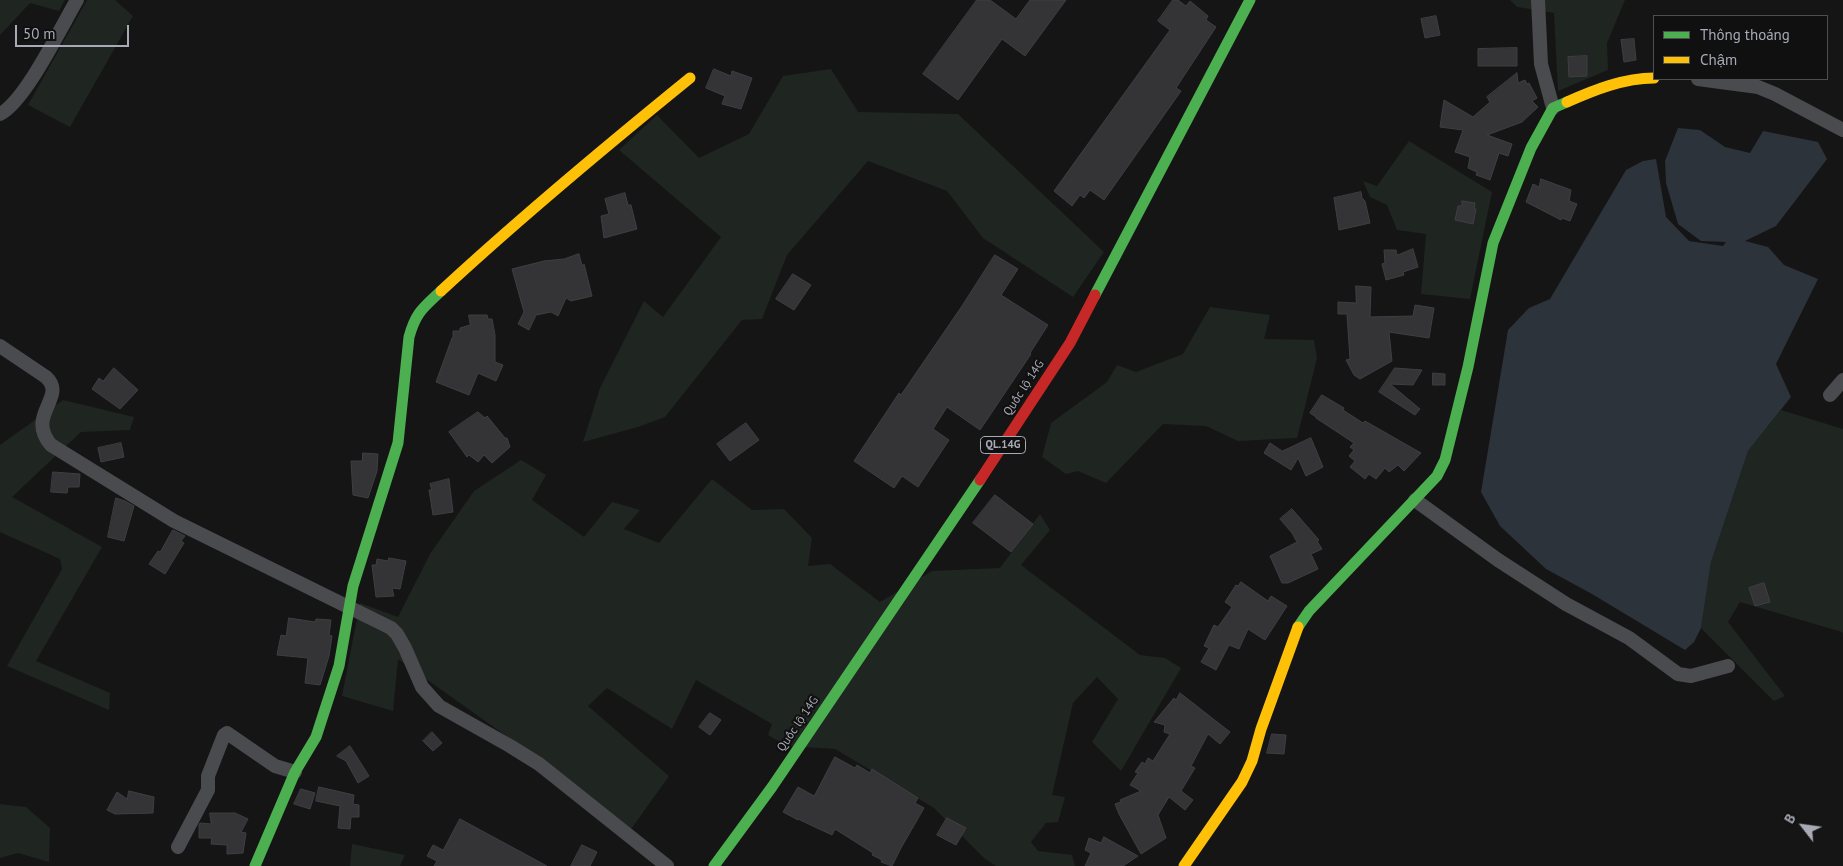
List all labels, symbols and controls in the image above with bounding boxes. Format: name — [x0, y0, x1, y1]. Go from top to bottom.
scale bar — [18, 15, 131, 47]
legend — [1653, 15, 1828, 80]
text: 50 m — [23, 24, 56, 43]
text: Thông thoáng — [1700, 25, 1790, 44]
text: Chậm — [1700, 50, 1737, 69]
street label: Quốc lộ 14G — [1001, 357, 1047, 419]
road number: QL.14G — [980, 436, 1026, 454]
street label: Quốc lộ 14G — [774, 694, 822, 754]
north arrow — [1778, 801, 1828, 851]
text: B — [1780, 810, 1800, 827]

